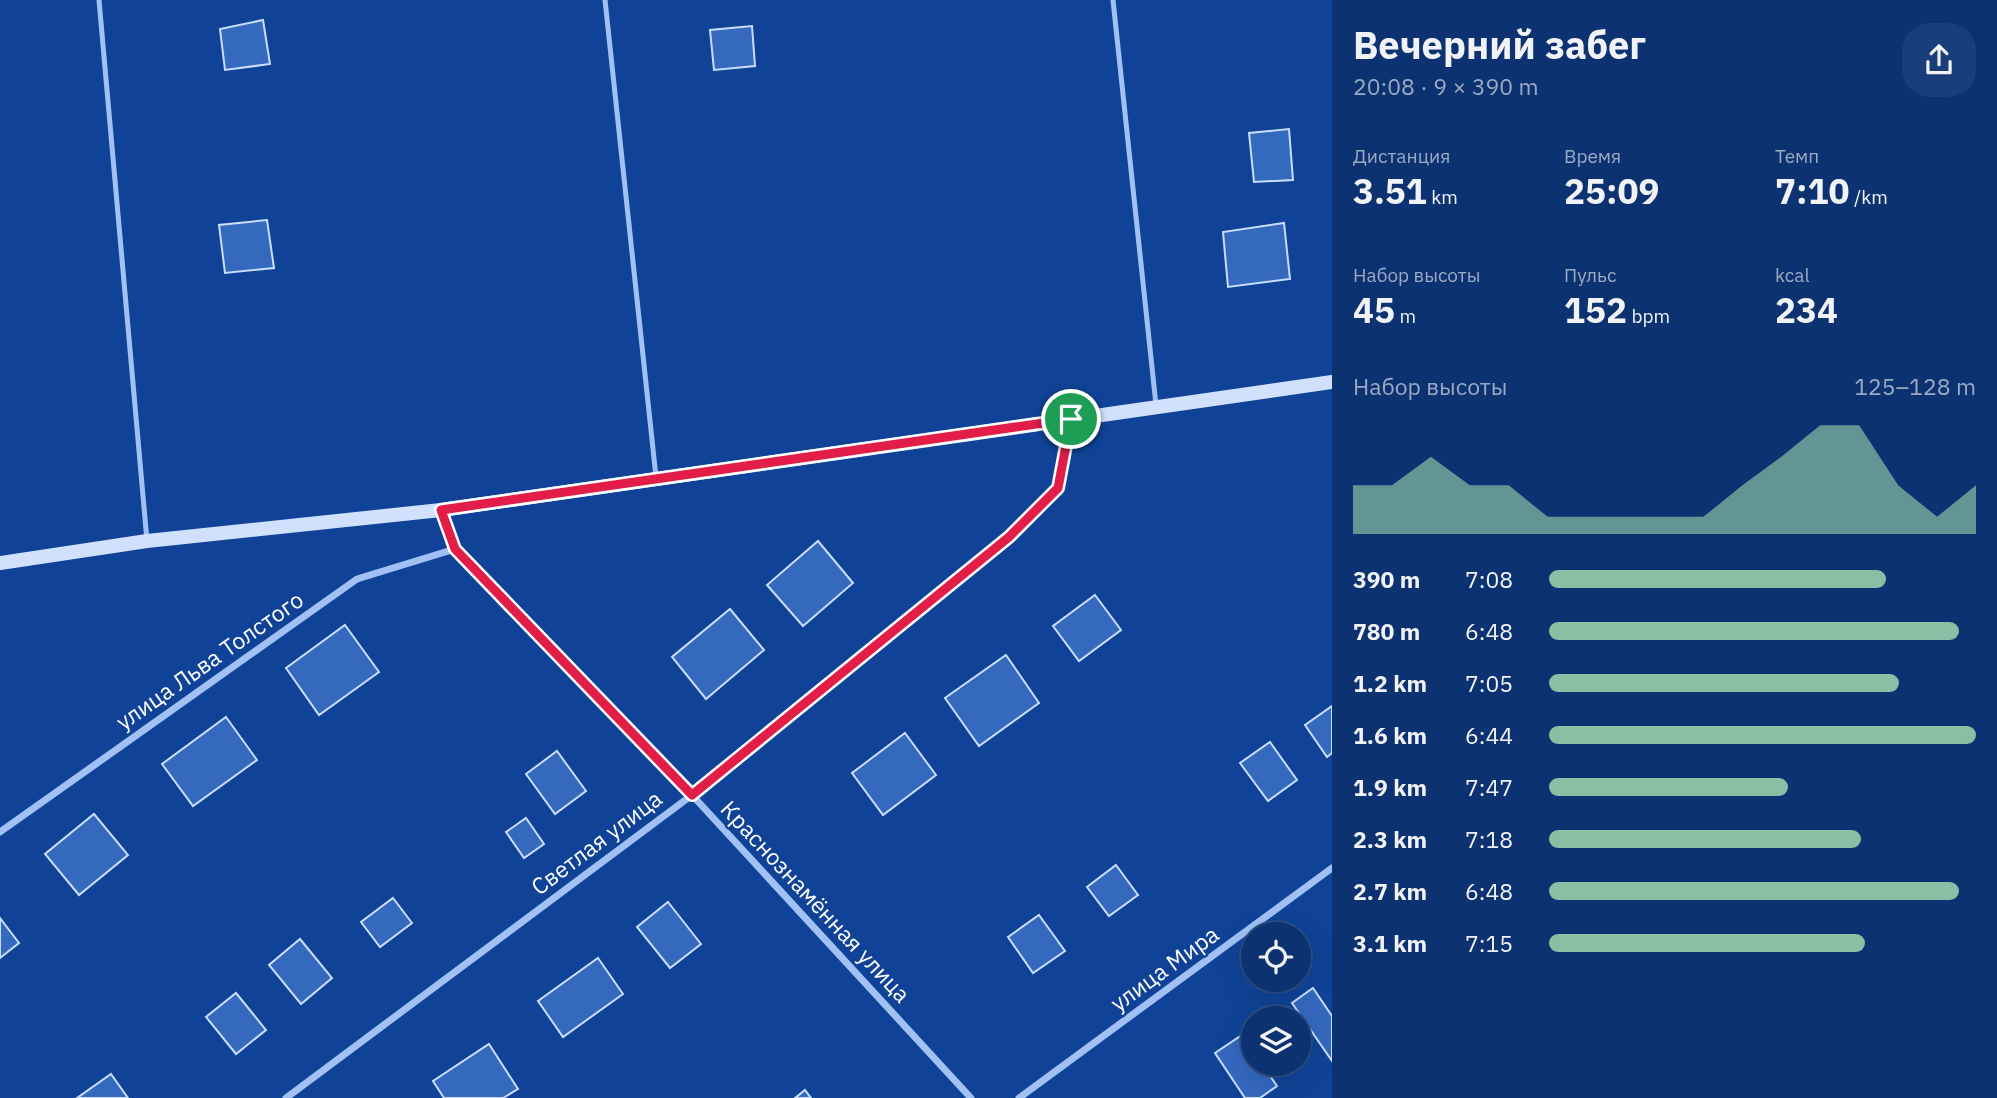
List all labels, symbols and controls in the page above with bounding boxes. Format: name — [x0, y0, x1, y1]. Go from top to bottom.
text: Вечерний забег — [1353, 20, 1646, 69]
button: share — [1902, 23, 1976, 97]
text: 20:08 · 9 × 390 m — [1353, 71, 1539, 101]
text: Дистанция — [1353, 144, 1450, 168]
text: Время — [1564, 144, 1621, 168]
text: Темп — [1775, 144, 1819, 168]
text: 3.51 — [1353, 168, 1427, 214]
text: 25:09 — [1564, 168, 1660, 214]
text: 7:10 — [1775, 168, 1850, 214]
text: km — [1427, 185, 1458, 209]
text: /km — [1850, 185, 1888, 209]
text: Набор высоты — [1353, 263, 1480, 287]
text: Пульс — [1564, 263, 1617, 287]
text: kcal — [1775, 263, 1810, 287]
text: 45 — [1353, 287, 1395, 333]
text: 152 — [1564, 287, 1627, 333]
text: 234 — [1775, 287, 1838, 333]
text: m — [1395, 304, 1416, 328]
text: bpm — [1627, 304, 1670, 328]
text: Набор высоты — [1353, 371, 1507, 401]
text: 125–128 m — [1854, 371, 1976, 401]
pin — [1041, 389, 1101, 449]
icon: arrive — [1052, 400, 1090, 438]
text: 390 m — [1353, 564, 1420, 594]
text: 7:08 — [1465, 564, 1513, 594]
street label: улица Льва Толстого — [109, 584, 309, 736]
text: 780 m — [1353, 616, 1420, 646]
text: 6:48 — [1465, 616, 1513, 646]
text: 1.2 km — [1353, 668, 1427, 698]
text: 7:05 — [1465, 668, 1513, 698]
text: 1.6 km — [1353, 720, 1427, 750]
text: 6:44 — [1465, 720, 1513, 750]
text: 1.9 km — [1353, 772, 1427, 802]
text: 7:47 — [1465, 772, 1513, 802]
street label: Светлая улица — [524, 783, 668, 901]
street label: Краснознамённая улица — [715, 794, 917, 1008]
text: 2.3 km — [1353, 824, 1427, 854]
text: 7:18 — [1465, 824, 1513, 854]
text: 2.7 km — [1353, 876, 1427, 906]
text: 6:48 — [1465, 876, 1513, 906]
street label: улица Мира — [1104, 919, 1224, 1017]
map controls — [1241, 922, 1311, 1076]
button: locate — [1241, 922, 1311, 992]
text: 3.1 km — [1353, 928, 1427, 958]
text: 7:15 — [1465, 928, 1513, 958]
button: layers — [1241, 1006, 1311, 1076]

